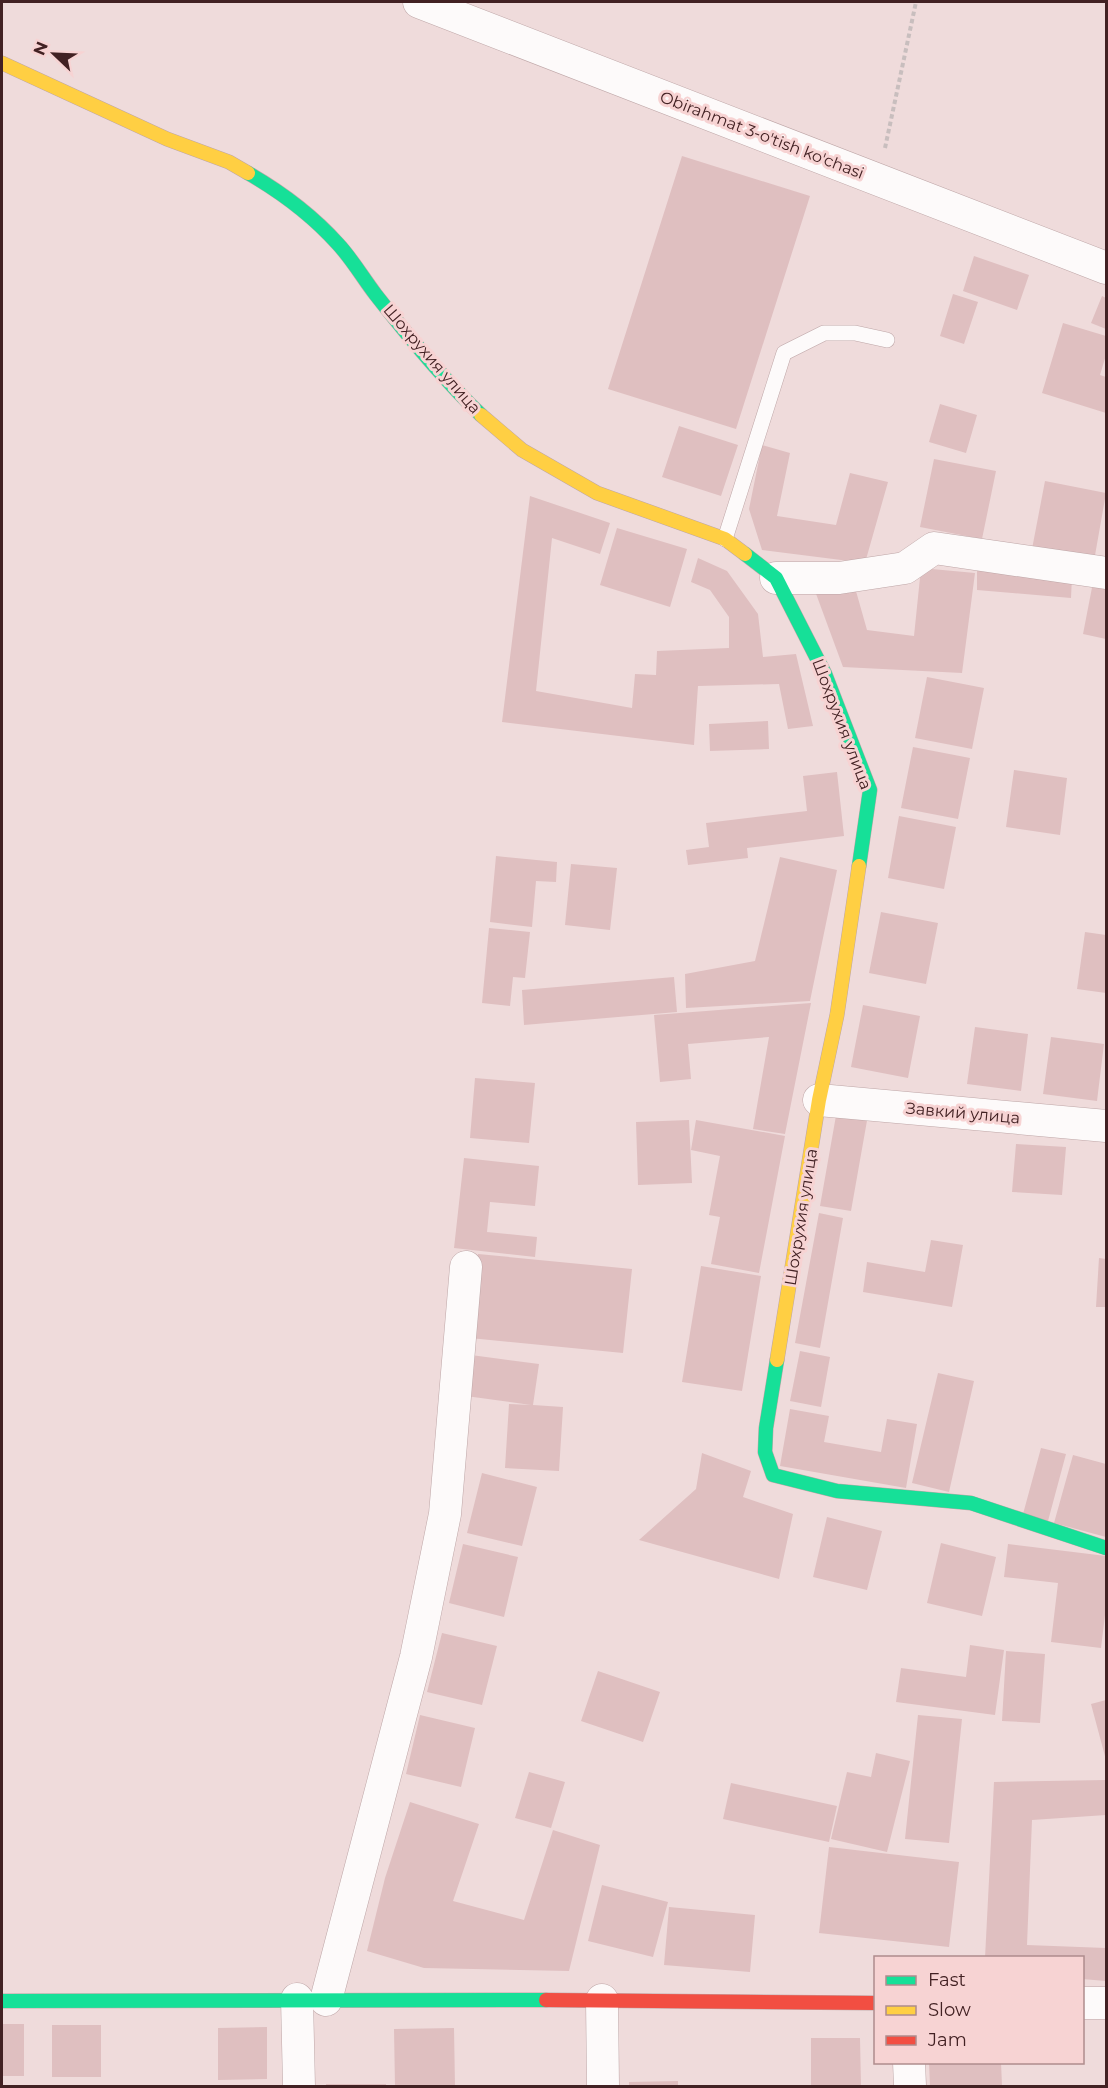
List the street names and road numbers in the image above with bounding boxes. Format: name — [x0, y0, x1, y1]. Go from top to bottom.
street label: Obirahmat 3-o'tish ko'chasi — [657, 87, 867, 183]
street label: Шохрухия улица — [379, 301, 485, 417]
street label: Шохрухия улица — [808, 656, 876, 792]
street label: Завкий улица — [905, 1099, 1021, 1127]
street label: Шохрухия улица — [781, 1147, 821, 1287]

